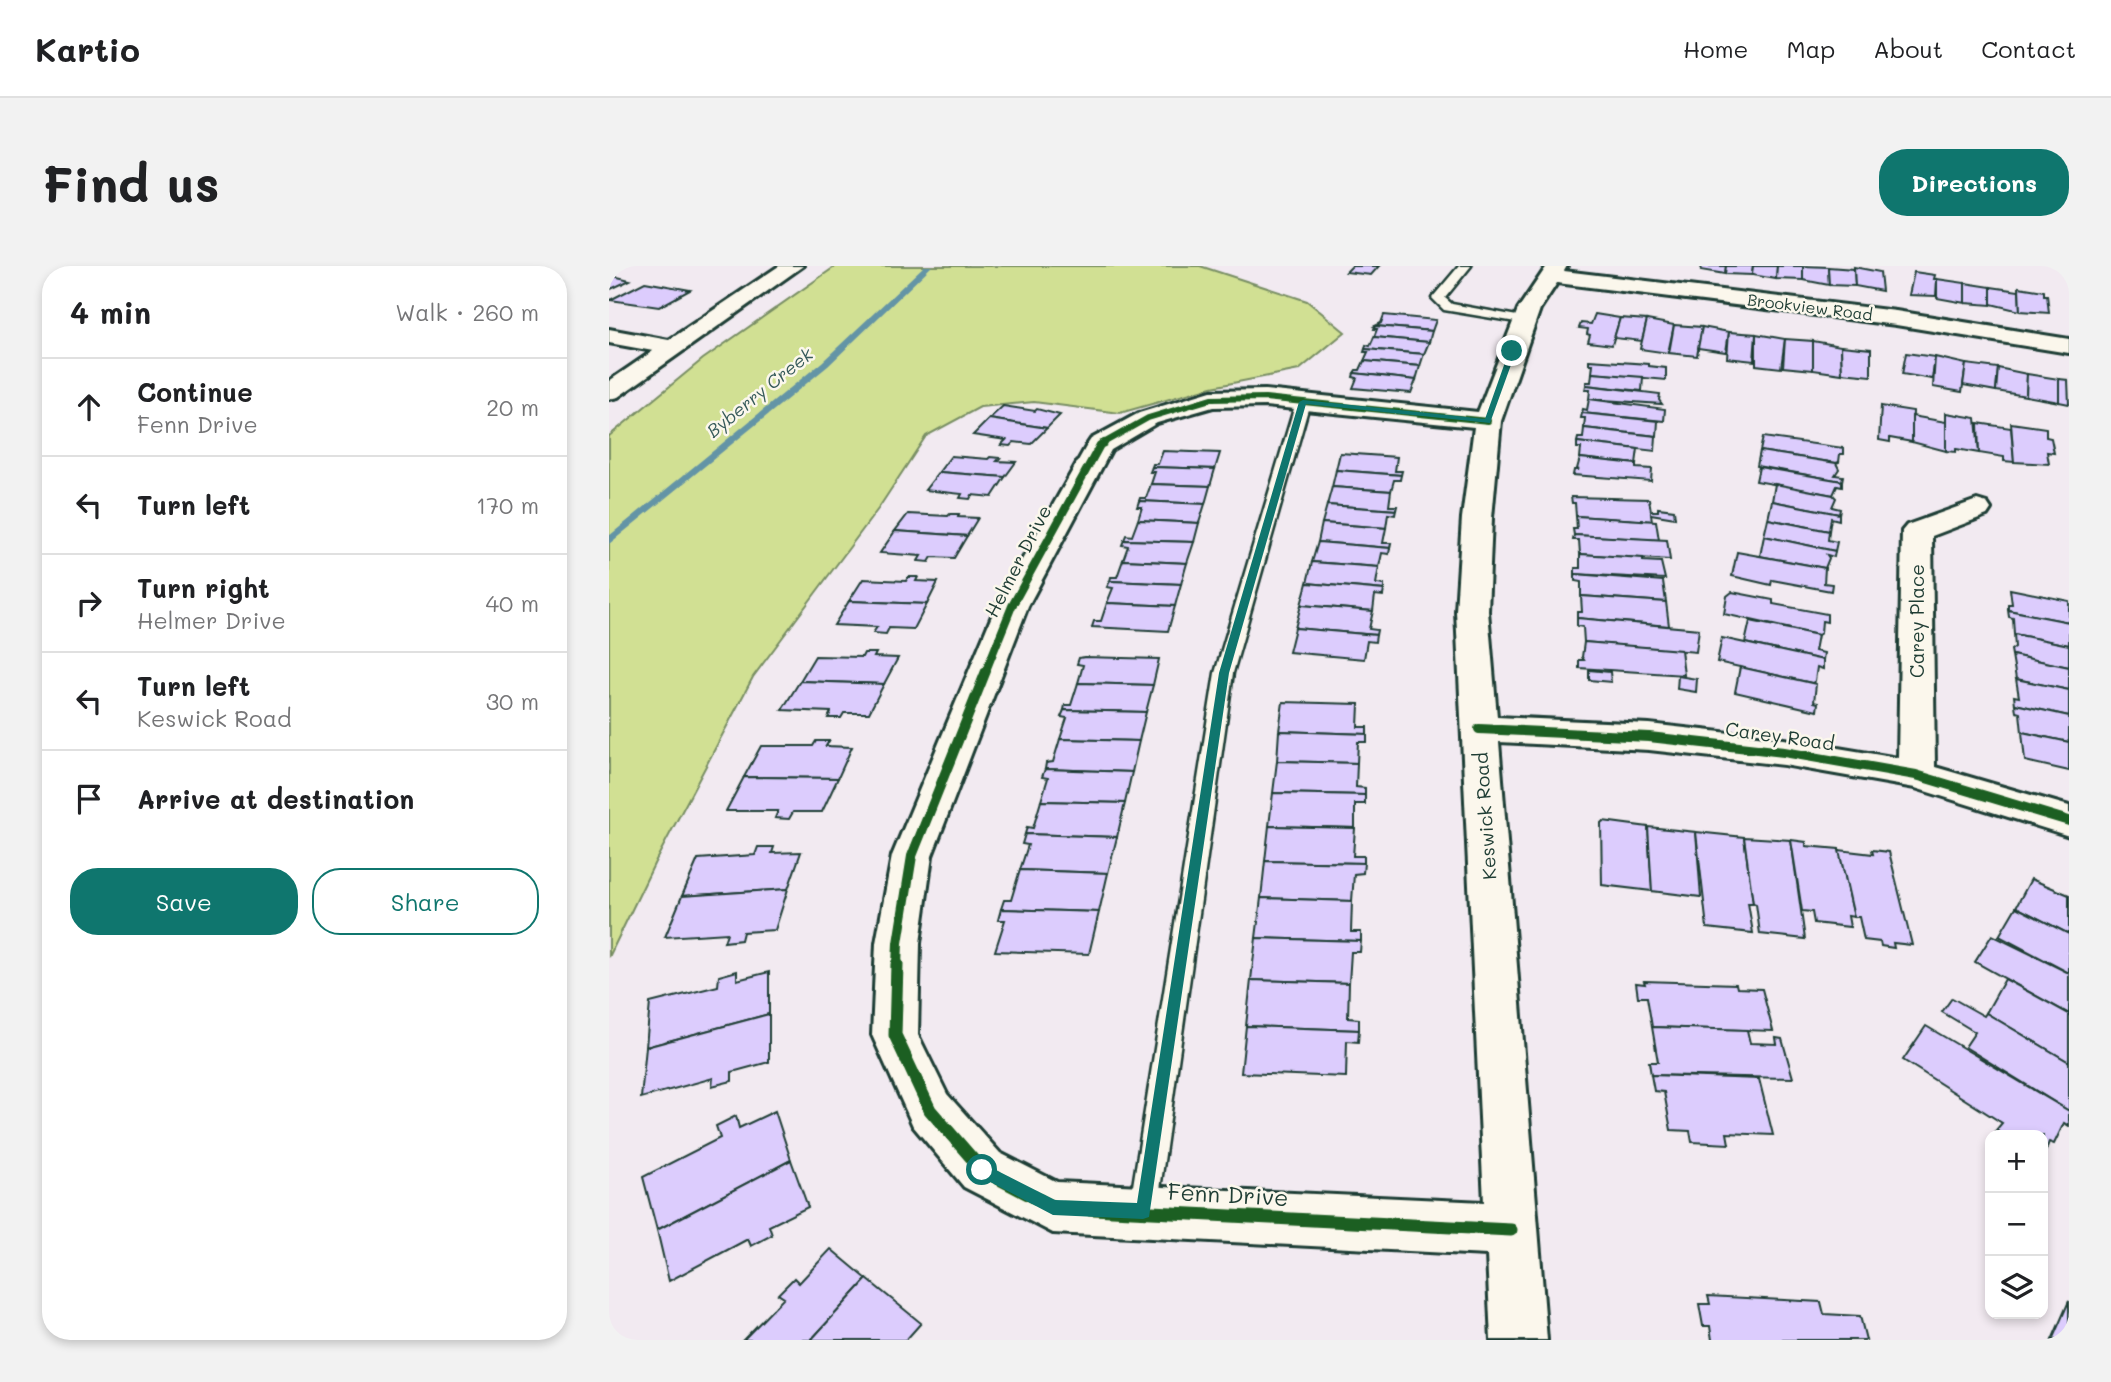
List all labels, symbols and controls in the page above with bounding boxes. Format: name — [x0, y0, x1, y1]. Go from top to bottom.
text: Kartio — [35, 27, 140, 70]
text: Home — [1683, 33, 1748, 64]
text: Map — [1786, 33, 1835, 64]
text: About — [1873, 33, 1943, 64]
text: Contact — [1981, 33, 2076, 64]
button: Directions — [1879, 149, 2069, 216]
text: Find us — [42, 151, 220, 214]
street label: Brookview Road — [1746, 288, 1874, 325]
text: 4 min — [70, 292, 151, 332]
text: Walk · 260 m — [395, 297, 539, 327]
route end — [1496, 335, 1527, 366]
water label: Byberry Creek — [701, 342, 818, 442]
text: Continue — [137, 375, 253, 409]
icon: ahead — [70, 388, 108, 426]
text: 20 m — [486, 392, 539, 422]
text: Fenn Drive — [137, 409, 258, 439]
icon: left — [70, 486, 108, 524]
text: Turn left — [137, 488, 250, 522]
text: 170 m — [476, 490, 539, 520]
street label: Helmer Drive — [979, 500, 1057, 621]
street label: Carey Place — [1904, 564, 1929, 678]
text: Turn right — [137, 571, 270, 605]
icon: right — [70, 584, 108, 622]
text: 40 m — [486, 588, 539, 618]
text: Helmer Drive — [137, 605, 286, 635]
text: Turn left — [137, 669, 250, 703]
icon: left — [70, 682, 108, 720]
text: 30 m — [486, 686, 539, 716]
text: Keswick Road — [137, 703, 292, 733]
street label: Carey Road — [1724, 715, 1836, 756]
street label: Keswick Road — [1468, 751, 1501, 881]
icon: arrive — [70, 780, 108, 818]
text: Arrive at destination — [137, 782, 414, 816]
button: Save — [70, 868, 298, 935]
button: Share — [312, 868, 539, 935]
map controls — [1985, 1130, 2048, 1319]
button: + — [1985, 1130, 2048, 1193]
route start — [966, 1154, 997, 1185]
street label: Fenn Drive — [1167, 1176, 1289, 1212]
button: − — [1985, 1193, 2048, 1256]
button: layers — [1985, 1256, 2048, 1319]

